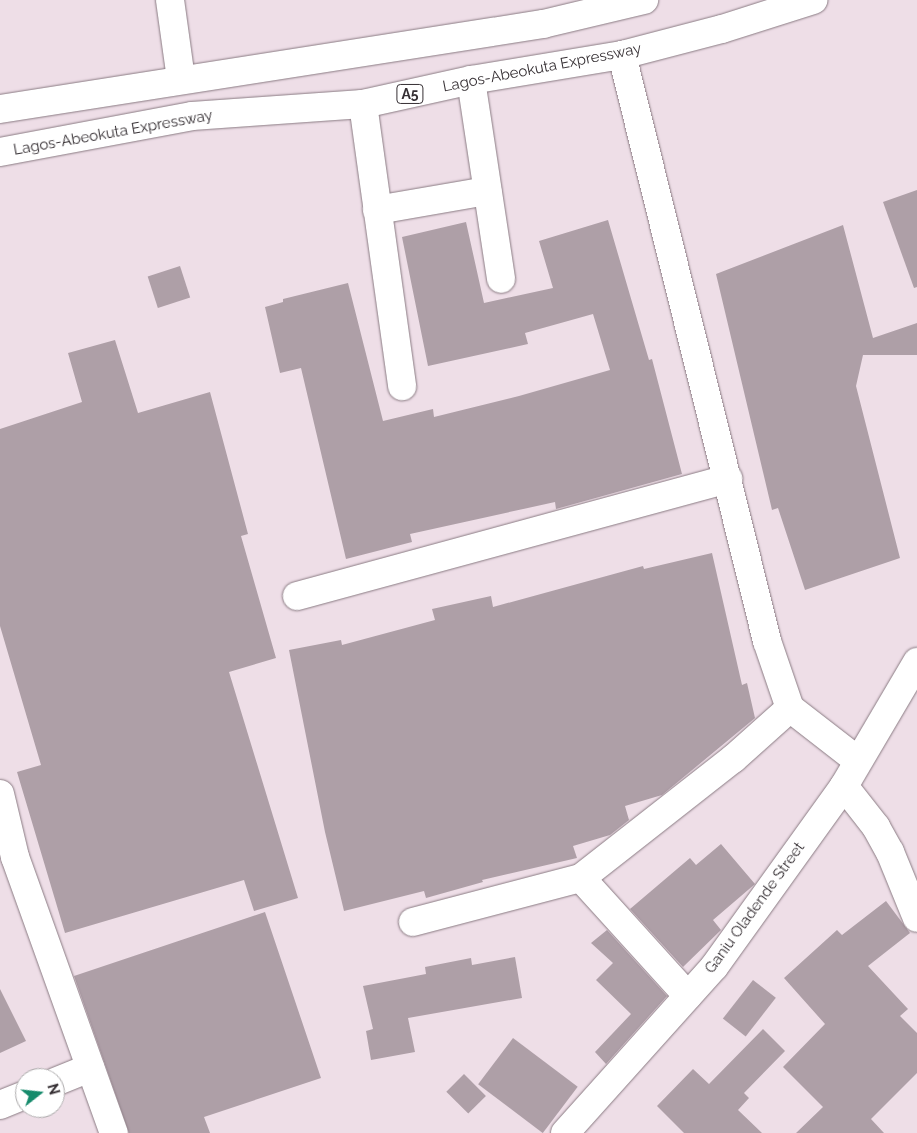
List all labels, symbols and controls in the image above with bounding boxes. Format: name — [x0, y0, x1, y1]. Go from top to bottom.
street label: Lagos-Abeokuta Expressway — [441, 40, 643, 96]
road number: A5 — [396, 82, 424, 106]
street label: Lagos-Abeokuta Expressway — [12, 107, 214, 159]
street label: Ganiu Oladende Street — [701, 839, 809, 977]
north arrow — [15, 1068, 65, 1118]
text: N — [44, 1082, 63, 1096]

